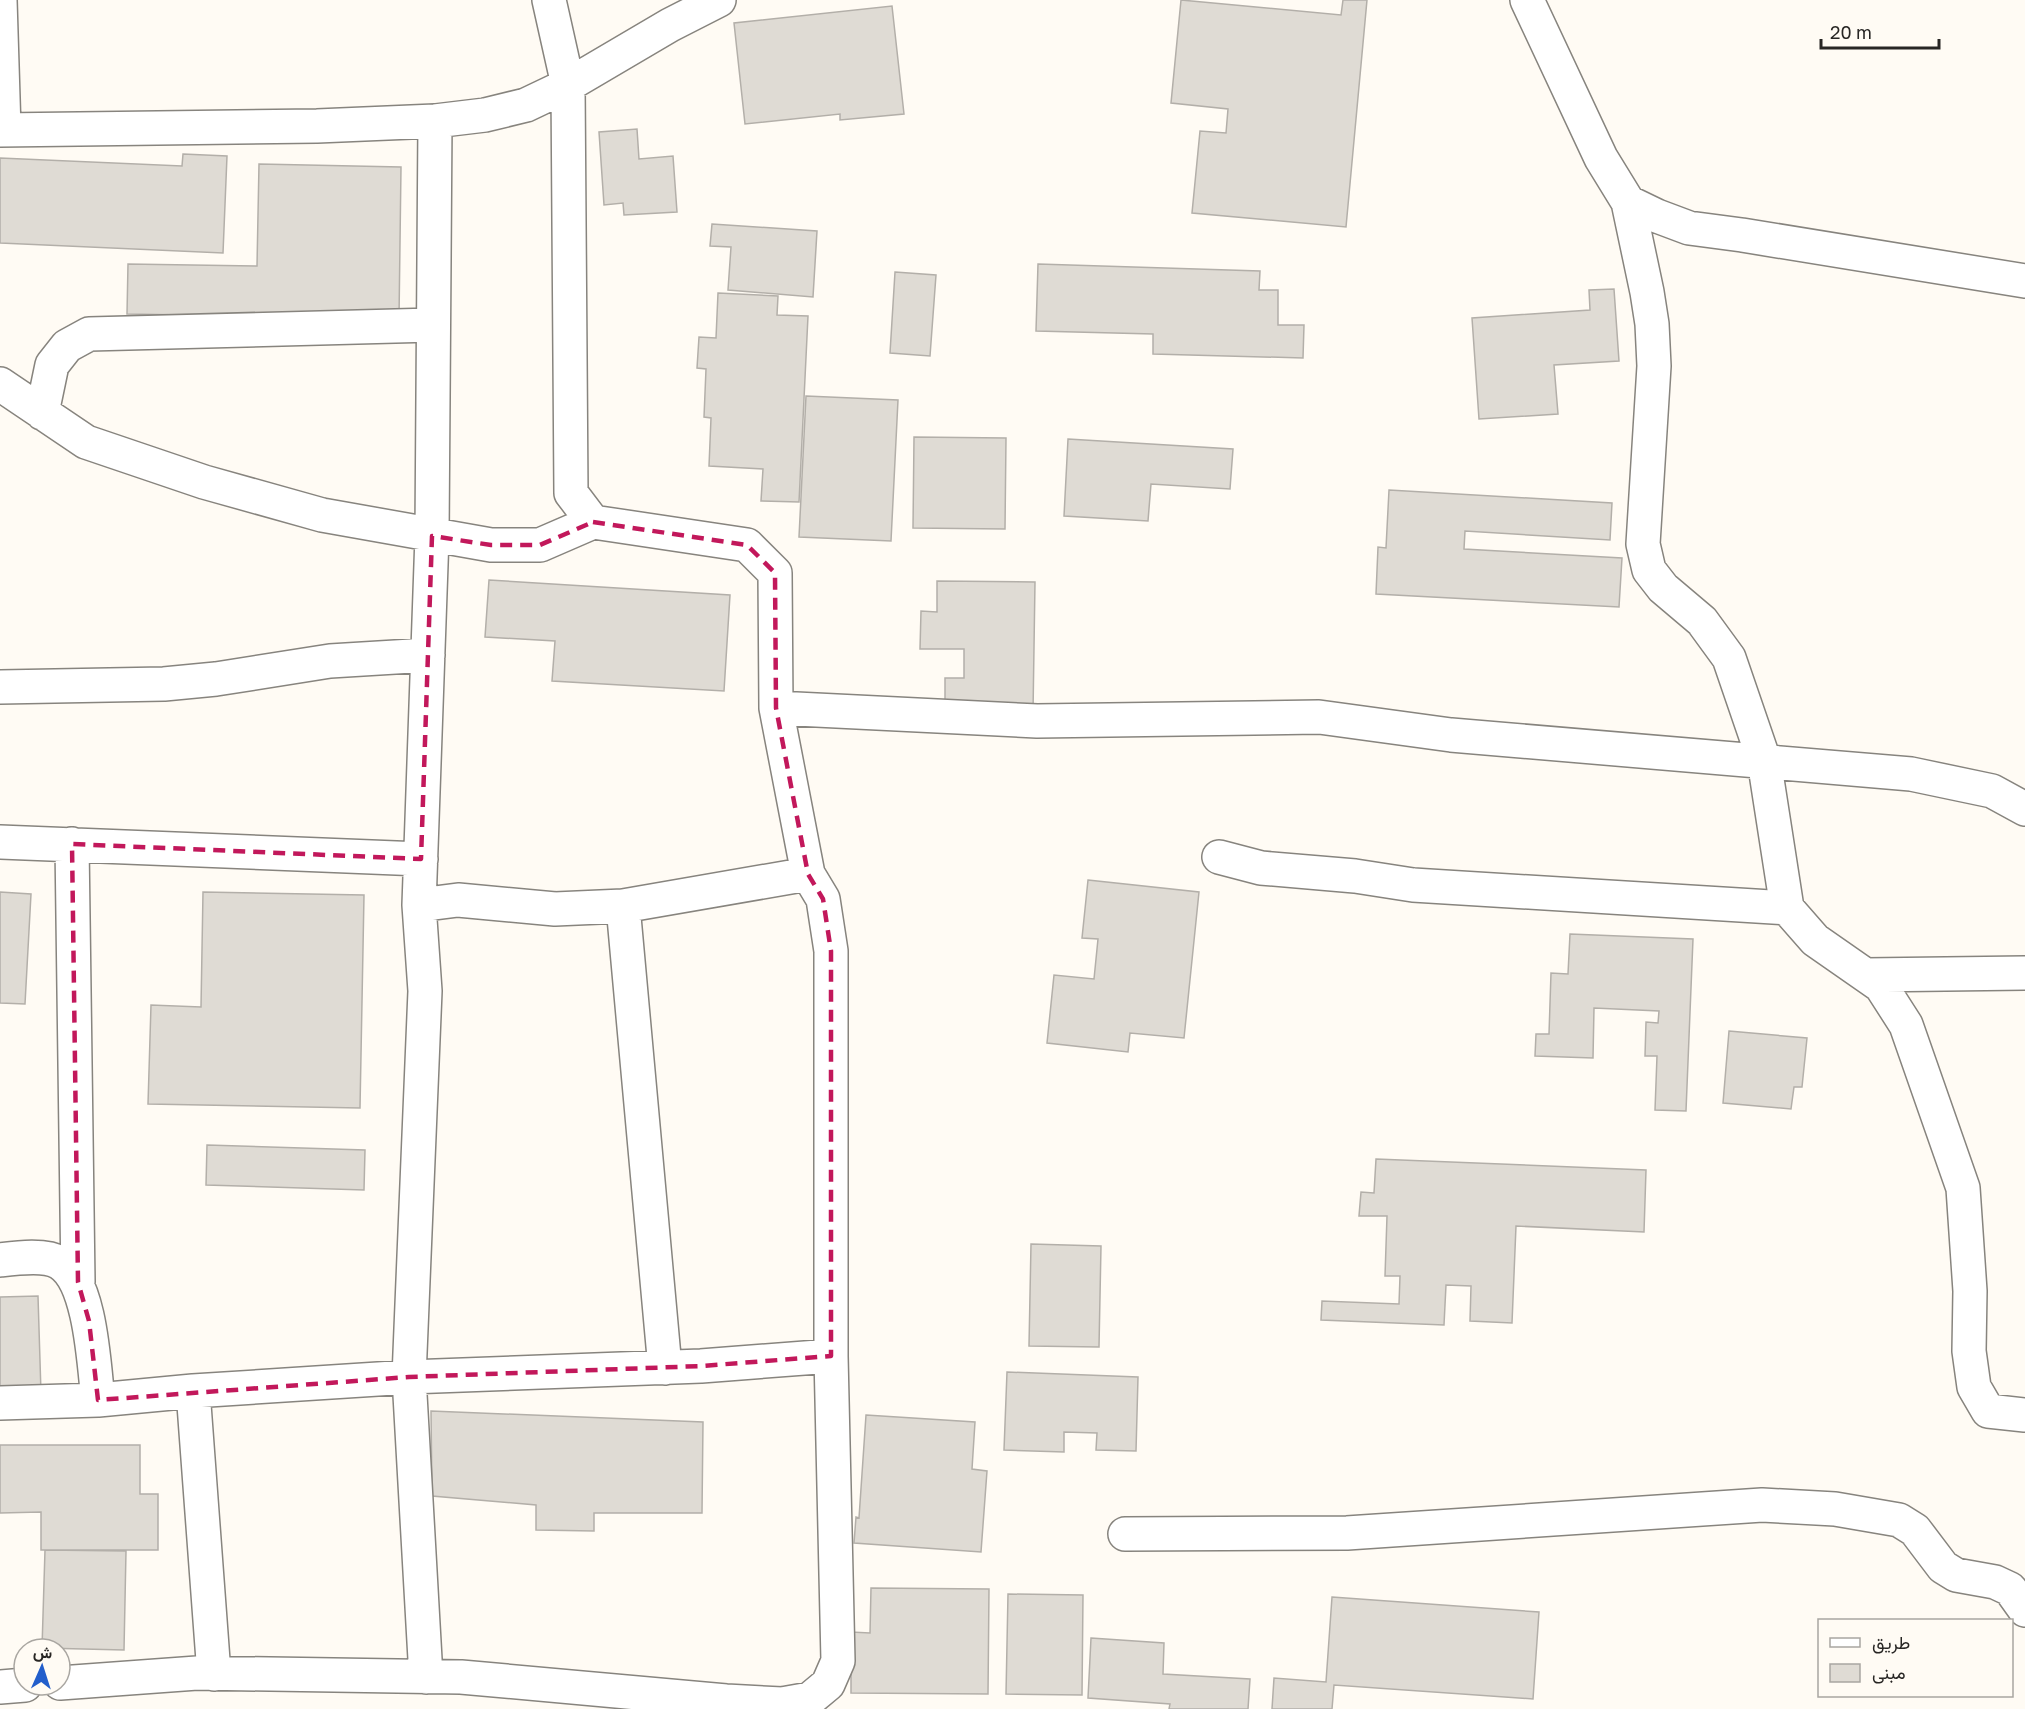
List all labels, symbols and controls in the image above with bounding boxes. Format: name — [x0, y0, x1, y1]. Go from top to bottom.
scale bar — [1821, 12, 1940, 50]
text: 20 m — [1830, 21, 1872, 43]
legend — [1818, 1619, 2013, 1697]
text: طريق — [1872, 1631, 1910, 1654]
north arrow — [12, 1637, 72, 1697]
text: ش — [33, 1642, 53, 1663]
text: مبنى — [1872, 1661, 1906, 1684]

